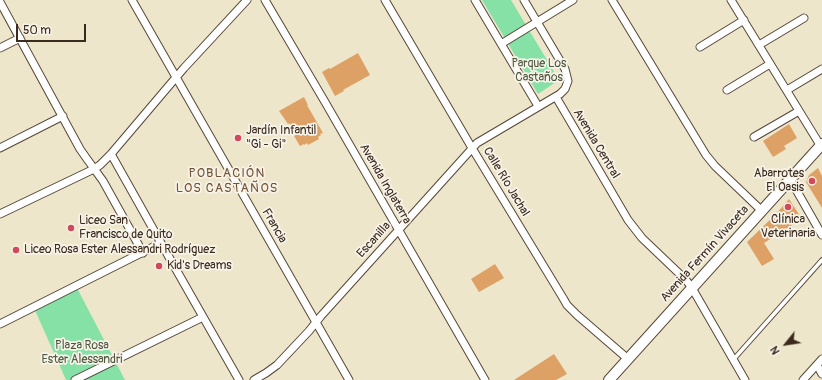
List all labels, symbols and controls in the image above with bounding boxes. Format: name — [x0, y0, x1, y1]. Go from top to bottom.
scale bar — [18, 16, 88, 42]
text: 50 m — [23, 23, 51, 38]
park label: Parque Los Castaños — [512, 57, 566, 85]
street label: Avenida Central — [570, 107, 622, 181]
place label: Jardín Infantil "Gi - Gi" — [246, 124, 316, 152]
marker: Jardín Infantil "Gi - Gi" — [233, 133, 243, 143]
street label: Avenida Inglaterra — [356, 141, 414, 227]
street label: Calle Río Jachal — [480, 145, 532, 219]
district label: POBLACIÓN LOS CASTAÑOS — [176, 166, 278, 197]
place label: Abarrotes El Oasis — [754, 167, 804, 195]
marker: Abarrotes El Oasis — [807, 176, 817, 186]
marker: Clínica Veterinaria — [783, 202, 793, 212]
street label: Avenida Fermín Vivaceta — [658, 203, 752, 305]
street label: Francia — [258, 206, 290, 246]
place label: Clínica Veterinaria — [761, 213, 815, 241]
place label: Liceo San Francisco de Quito — [79, 214, 173, 242]
street label: Escanilla — [354, 219, 394, 261]
marker: Liceo San Francisco de Quito — [66, 223, 76, 233]
place label: Liceo Rosa Ester Alessandri Rodríguez — [24, 243, 216, 257]
marker: Liceo Rosa Ester Alessandri Rodríguez — [11, 245, 21, 255]
place label: Kid's Dreams — [167, 259, 232, 273]
marker: Kid's Dreams — [154, 261, 164, 271]
north arrow — [766, 324, 806, 364]
park label: Plaza Rosa Ester Alessandri — [42, 339, 122, 367]
text: N — [768, 344, 783, 357]

